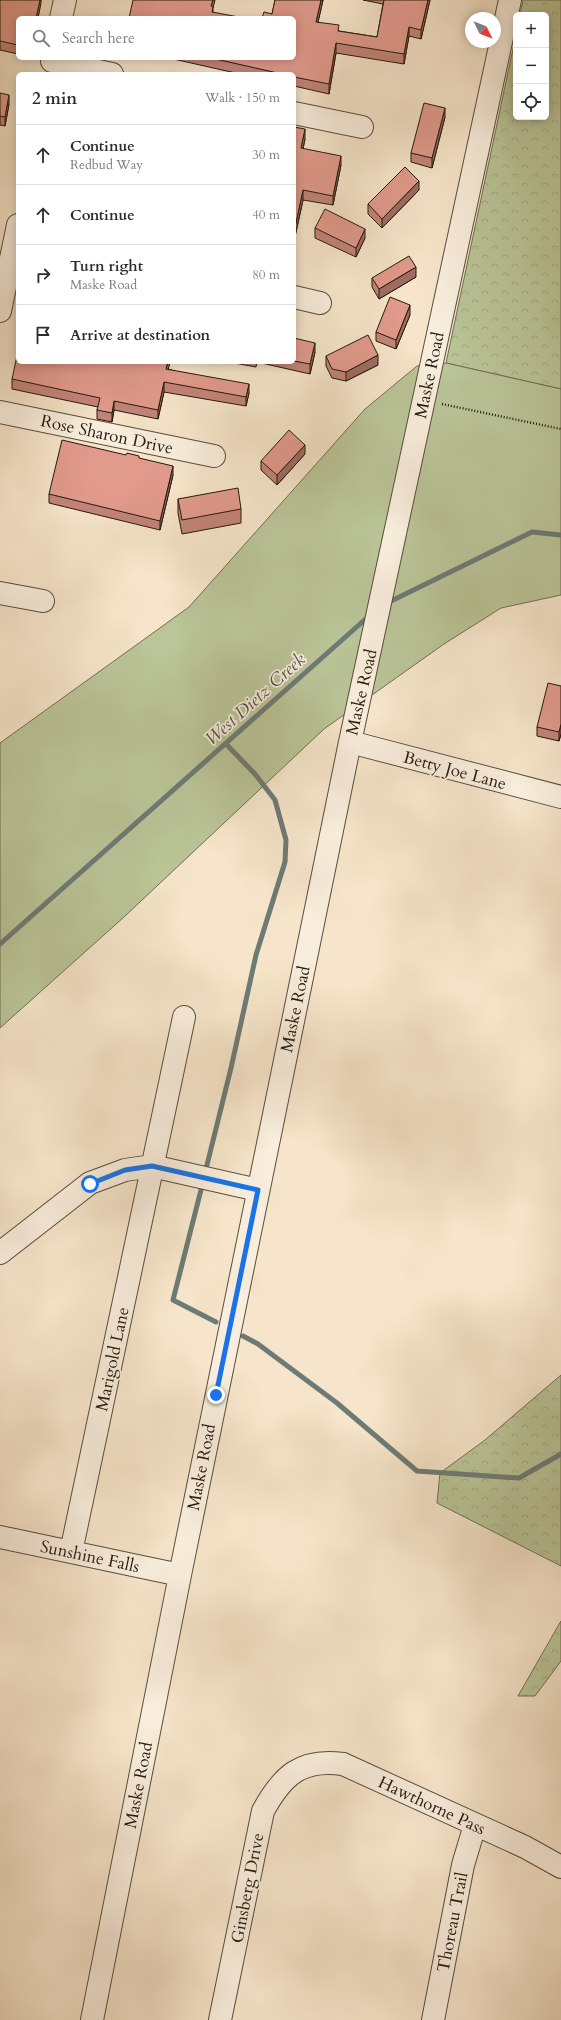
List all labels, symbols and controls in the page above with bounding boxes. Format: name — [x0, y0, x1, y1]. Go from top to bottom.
north arrow — [465, 12, 501, 48]
map controls — [513, 12, 549, 120]
button: + — [513, 12, 549, 48]
search box — [16, 16, 296, 60]
icon: search — [30, 27, 52, 49]
text: Search here — [62, 28, 135, 48]
button: − — [513, 48, 549, 84]
button: locate — [513, 84, 549, 120]
text: 2 min — [32, 87, 77, 110]
text: Walk · 150 m — [205, 89, 280, 107]
text: Continue — [70, 136, 135, 156]
icon: ahead — [32, 144, 54, 166]
text: 30 m — [252, 146, 280, 164]
text: Redbud Way — [70, 156, 143, 174]
icon: ahead — [32, 204, 54, 226]
text: Continue — [70, 205, 135, 225]
text: 40 m — [252, 206, 280, 224]
text: Turn right — [70, 256, 143, 276]
icon: right — [32, 264, 54, 286]
text: 80 m — [252, 266, 280, 284]
text: Maske Road — [70, 276, 137, 294]
icon: arrive — [32, 324, 54, 346]
text: Arrive at destination — [70, 325, 210, 345]
street label: Maske Road — [409, 330, 450, 420]
street label: Rose Sharon Drive — [39, 409, 175, 460]
water label: West Dietz Creek — [200, 647, 311, 751]
street label: Maske Road — [340, 647, 383, 737]
street label: Betty Joe Lane — [401, 746, 509, 795]
street label: Maske Road — [275, 964, 316, 1054]
route start — [81, 1175, 99, 1193]
street label: Marigold Lane — [90, 1305, 135, 1413]
route end — [207, 1386, 225, 1404]
street label: Maske Road — [182, 1422, 221, 1512]
street label: Sunshine Falls — [38, 1535, 142, 1578]
street label: Maske Road — [119, 1740, 158, 1830]
street label: Hawthorne Pass — [374, 1771, 489, 1841]
street label: Ginsberg Drive — [226, 1831, 269, 1945]
street label: Thoreau Trail — [432, 1870, 474, 1974]

